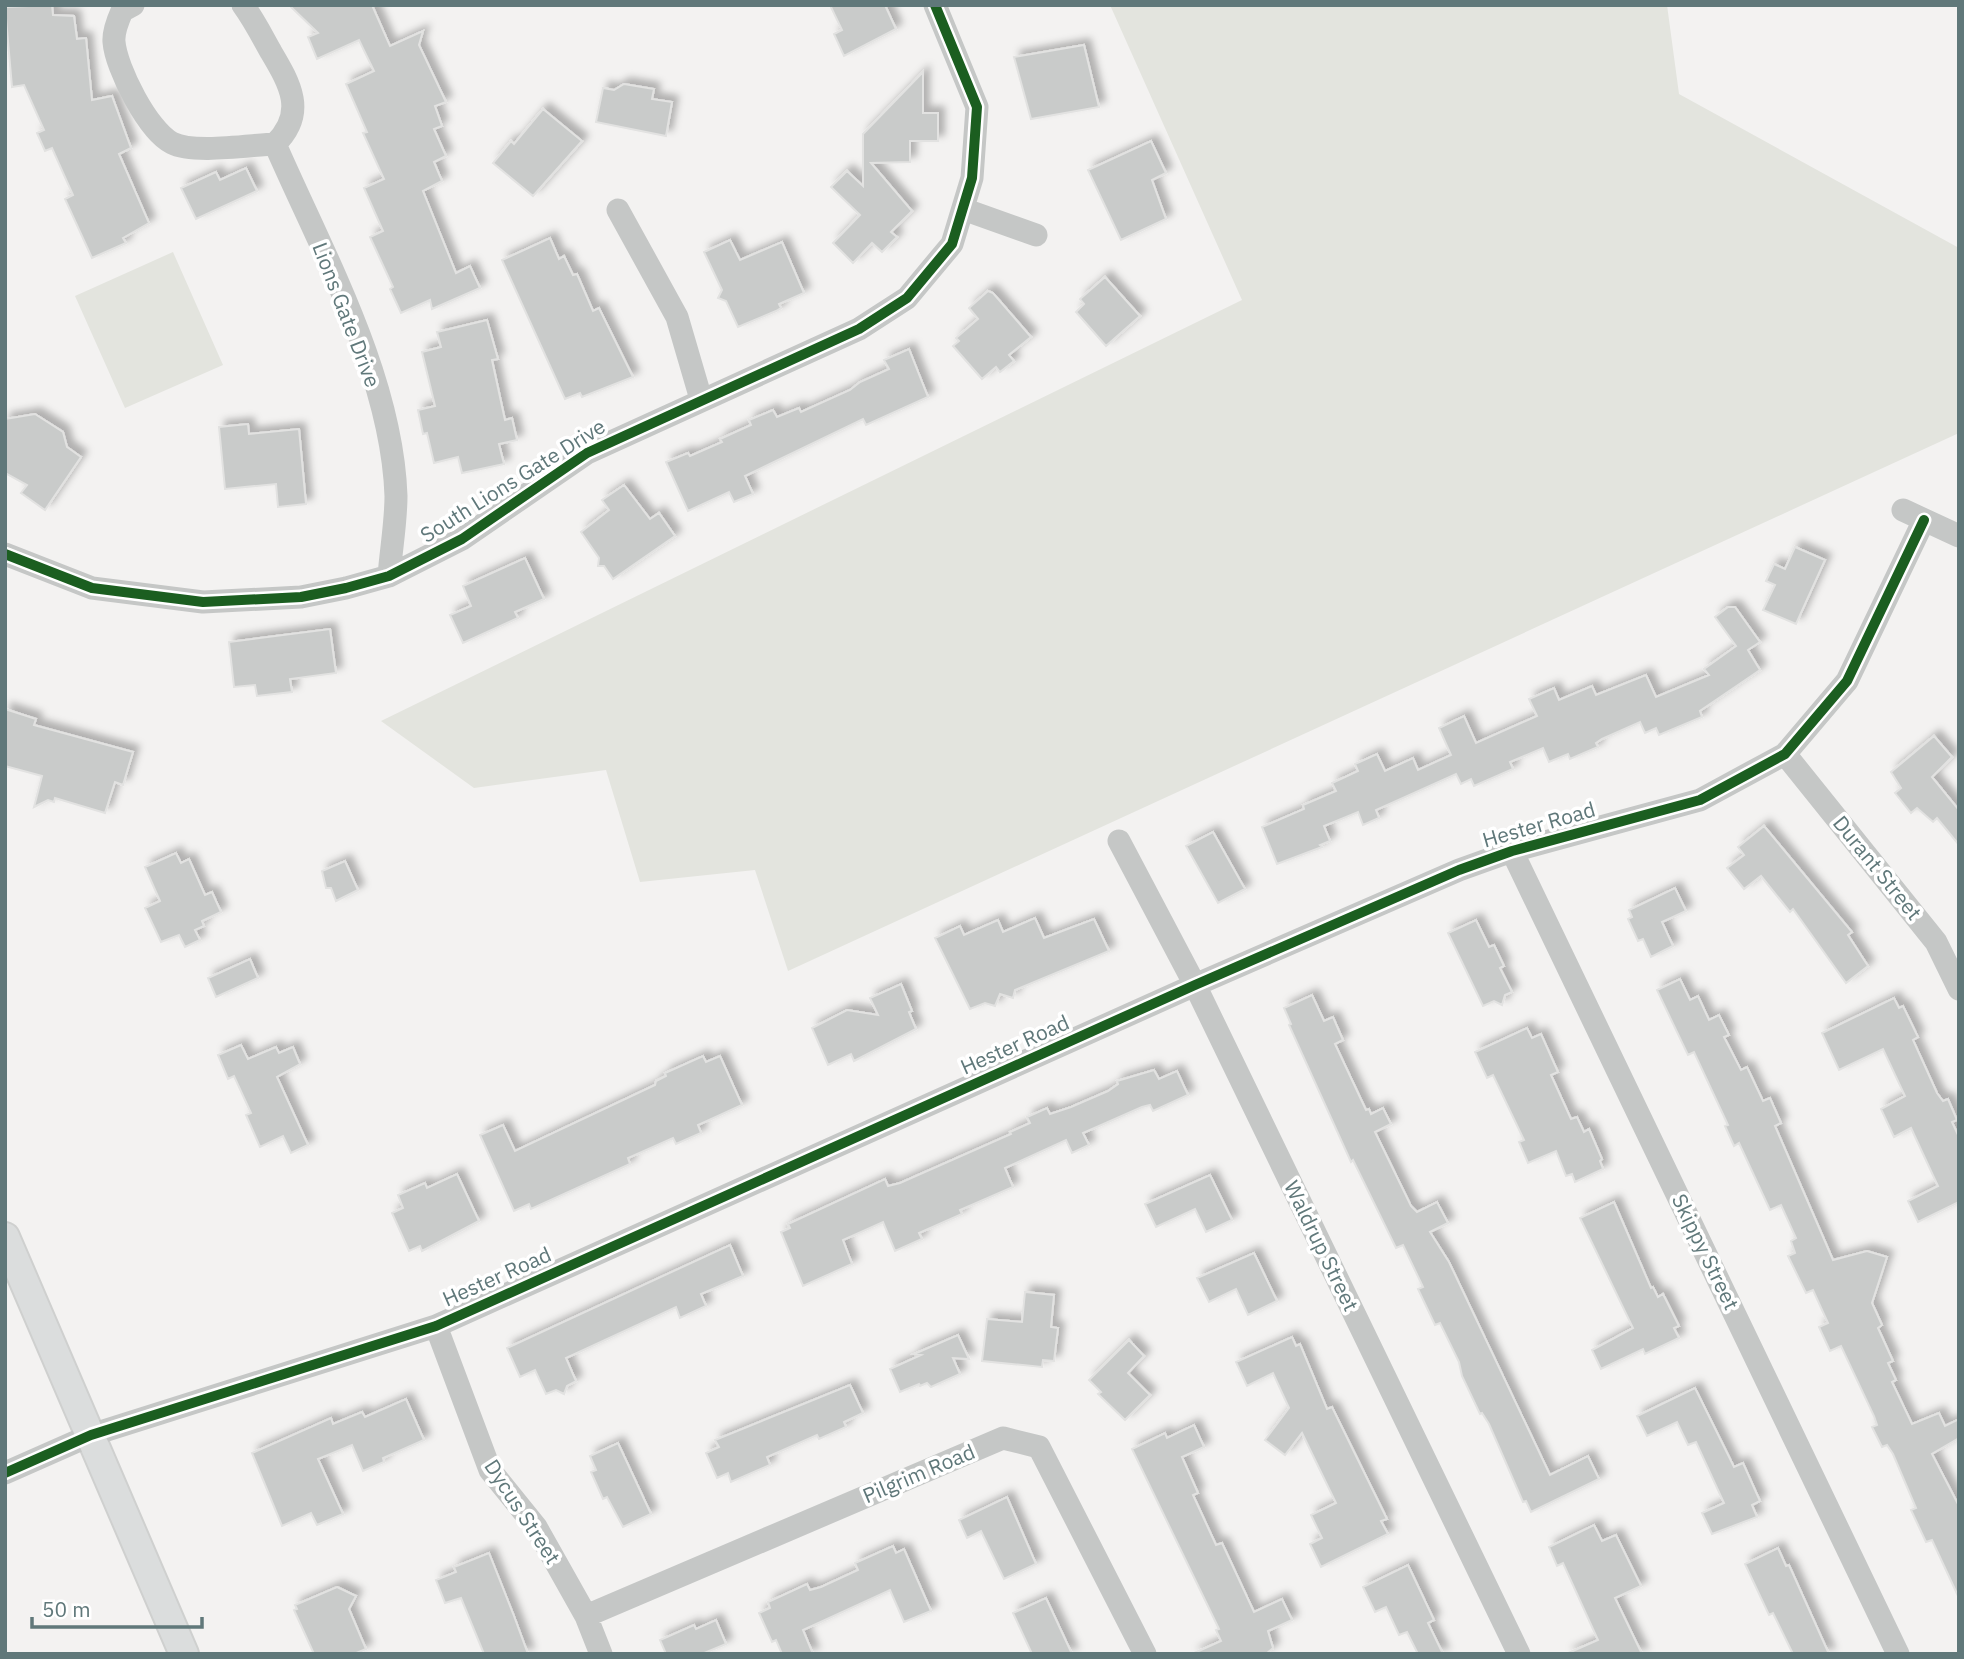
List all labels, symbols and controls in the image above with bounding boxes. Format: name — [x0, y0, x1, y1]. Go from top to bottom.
street label: Lions Gate Drive — [306, 238, 387, 391]
street label: South Lions Gate Drive — [415, 412, 610, 548]
street label: Hester Road — [1479, 795, 1598, 854]
street label: Durant Street — [1827, 809, 1929, 925]
street label: Hester Road — [956, 1008, 1073, 1081]
street label: Waldrup Street — [1278, 1176, 1366, 1316]
street label: Skippy Street — [1666, 1189, 1746, 1314]
street label: Hester Road — [438, 1240, 555, 1313]
street label: Pilgrim Road — [858, 1437, 979, 1509]
street label: Dycus Street — [478, 1454, 567, 1569]
scale bar — [32, 1586, 201, 1630]
text: 50 m — [42, 1595, 91, 1623]

